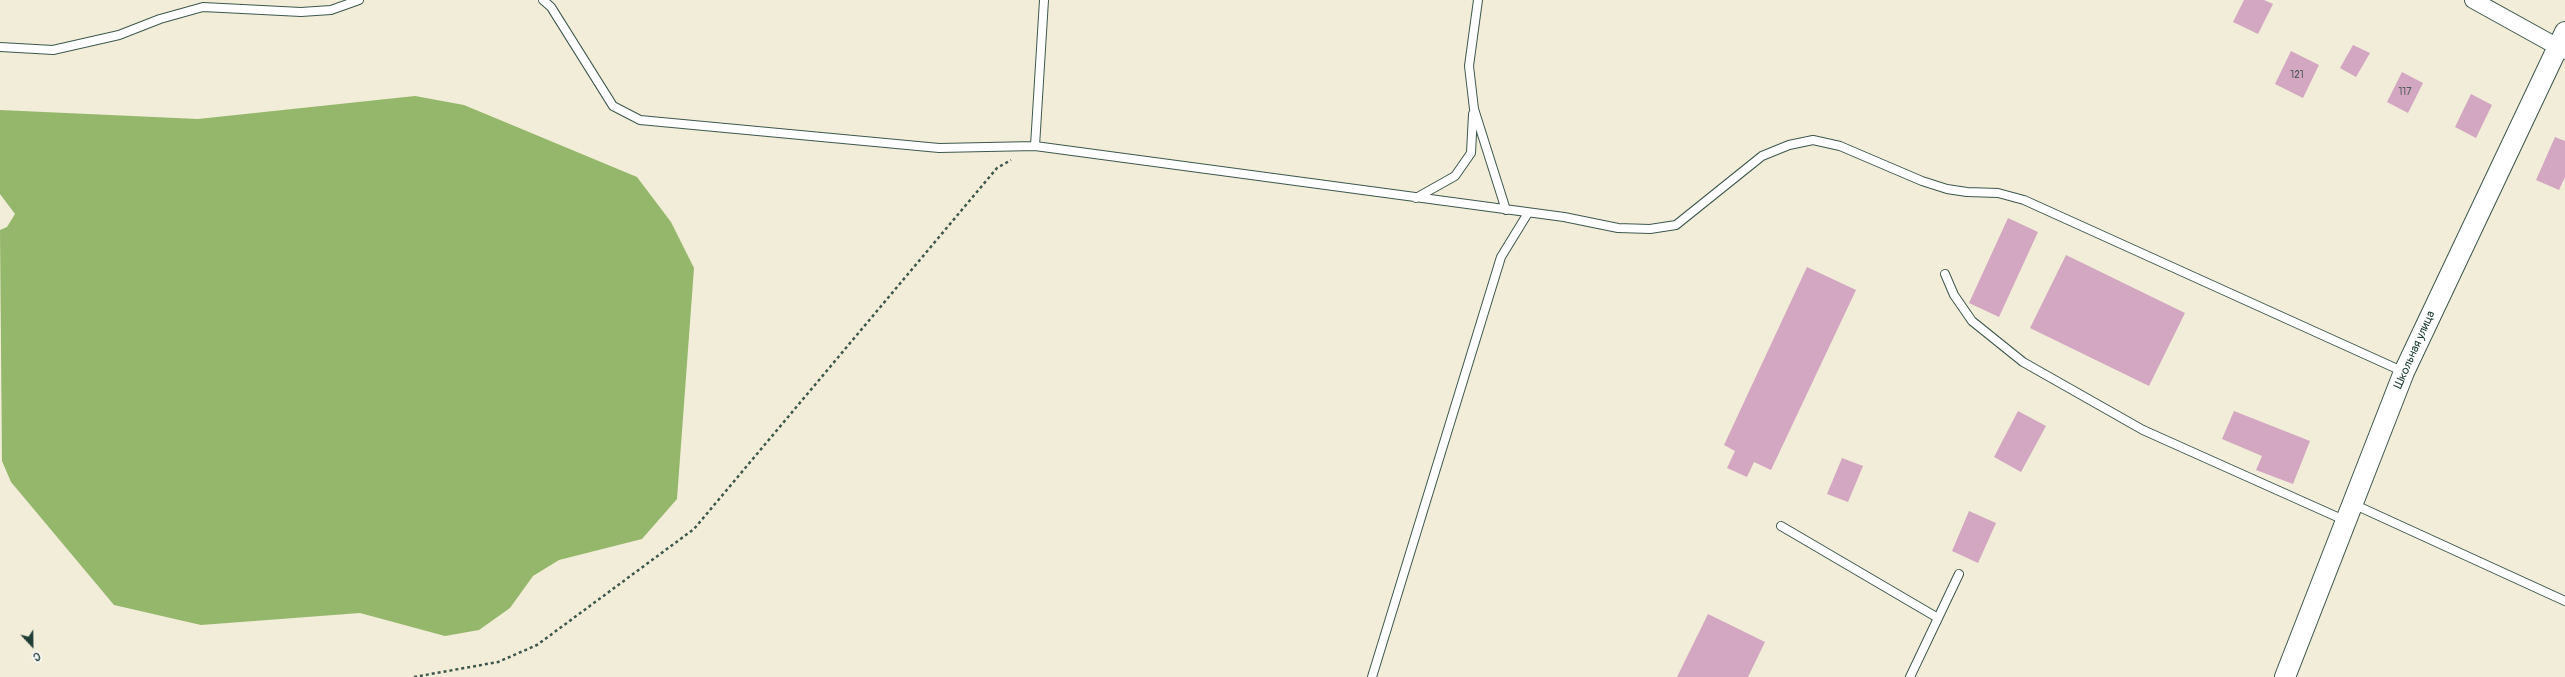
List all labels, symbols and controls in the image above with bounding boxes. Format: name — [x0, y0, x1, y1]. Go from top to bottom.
house number: 121 — [2290, 69, 2304, 81]
house number: 117 — [2398, 86, 2412, 98]
street label: Школьная улица — [2391, 309, 2439, 391]
north arrow — [12, 625, 52, 665]
text: С — [31, 649, 42, 664]

